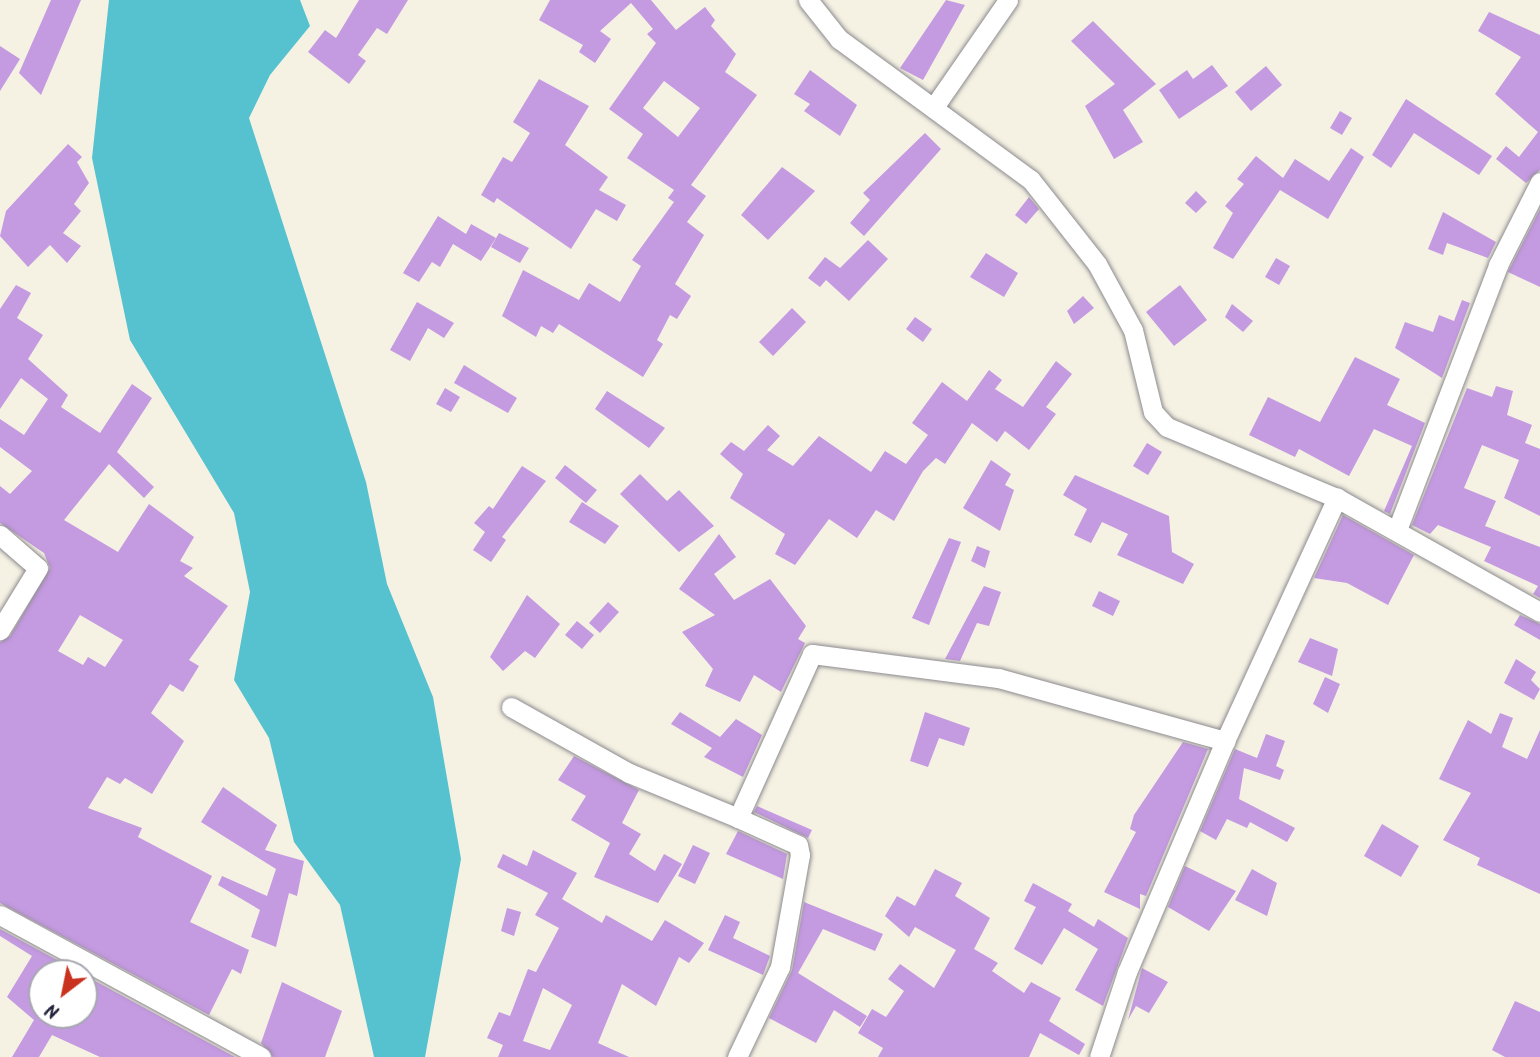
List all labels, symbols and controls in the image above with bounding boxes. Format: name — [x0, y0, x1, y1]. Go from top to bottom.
north arrow — [28, 959, 98, 1029]
text: N — [40, 994, 66, 1026]

